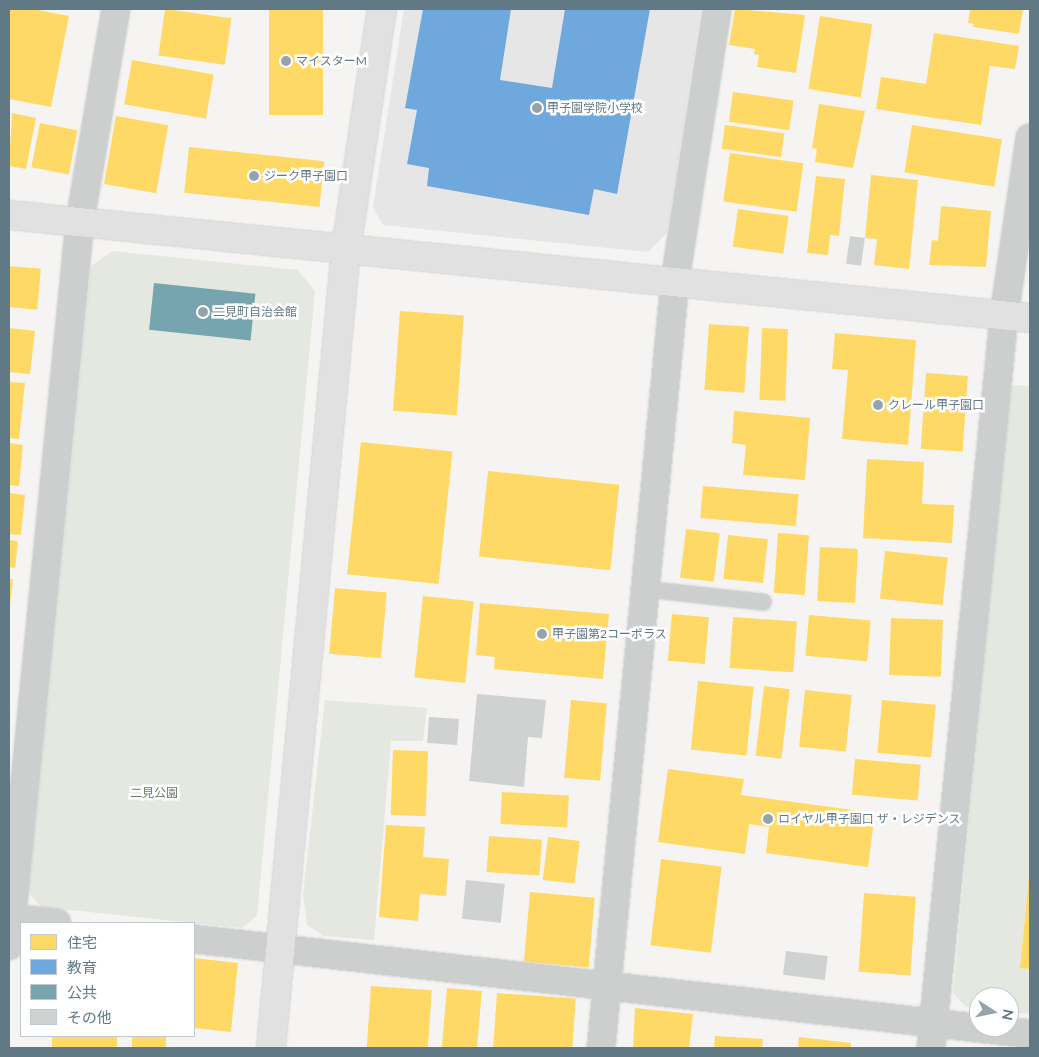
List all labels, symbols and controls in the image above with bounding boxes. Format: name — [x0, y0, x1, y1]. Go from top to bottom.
place label: マイスターM — [296, 54, 367, 68]
marker: マイスターM — [280, 55, 292, 67]
place label: 甲子園学院小学校 — [547, 101, 643, 115]
marker: 甲子園学院小学校 — [531, 102, 543, 114]
place label: ジーク甲子園口 — [264, 169, 348, 183]
marker: ジーク甲子園口 — [248, 170, 260, 182]
place label: 二見町自治会館 — [213, 305, 297, 319]
marker: 二見町自治会館 — [197, 306, 209, 318]
place label: クレール甲子園口 — [888, 398, 984, 412]
marker: クレール甲子園口 — [872, 399, 884, 411]
place label: 甲子園第2コーポラス — [552, 627, 667, 641]
marker: 甲子園第2コーポラス — [536, 628, 548, 640]
park label: 二見公園 — [130, 786, 178, 800]
place label: ロイヤル甲子園口 ザ・レジデンス — [778, 812, 961, 826]
marker: ロイヤル甲子園口 ザ・レジデンス — [762, 813, 774, 825]
legend — [20, 922, 195, 1037]
text: 住宅 — [67, 933, 97, 951]
text: 教育 — [67, 958, 97, 976]
text: 公共 — [67, 983, 97, 1001]
north arrow — [969, 987, 1019, 1037]
text: その他 — [67, 1008, 112, 1026]
text: N — [999, 1008, 1018, 1022]

